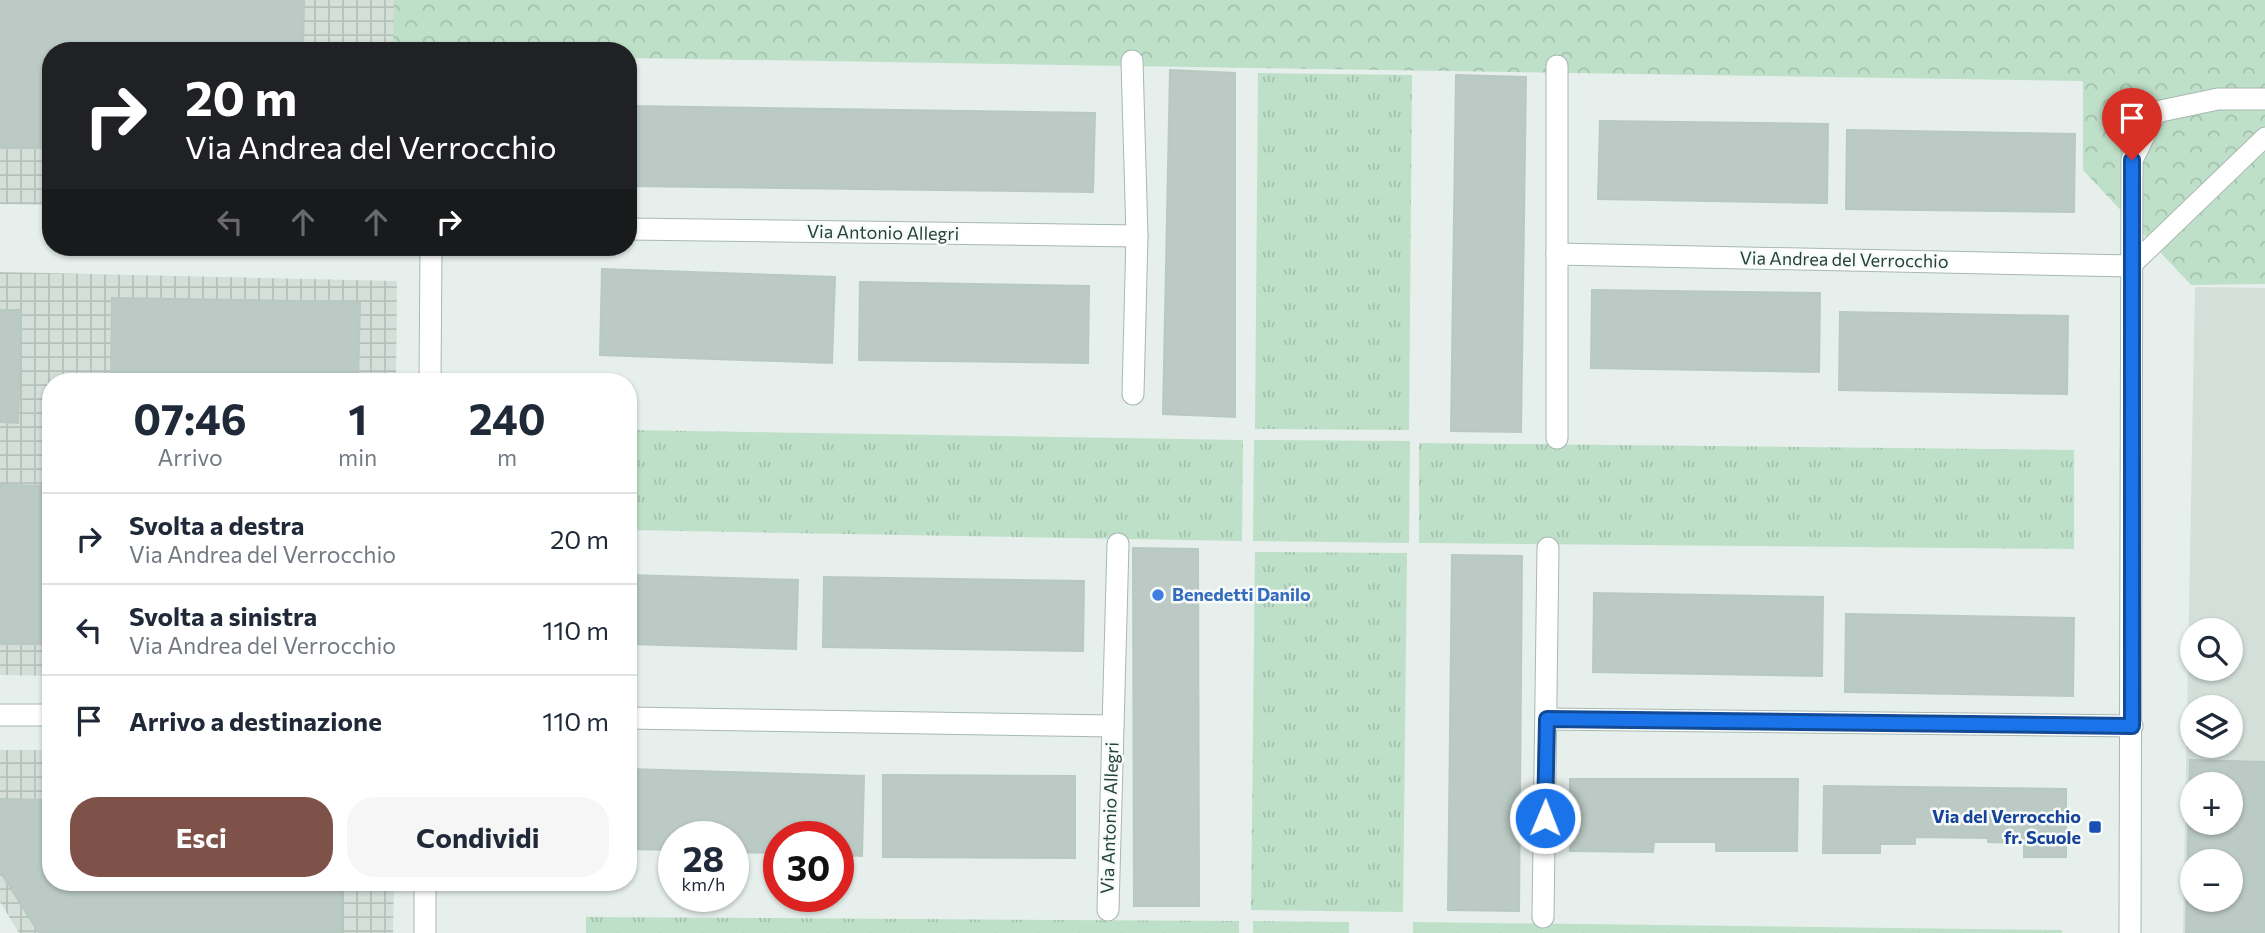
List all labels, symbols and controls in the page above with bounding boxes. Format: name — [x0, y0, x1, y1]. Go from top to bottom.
text: 20 m — [185, 66, 297, 126]
icon: right — [70, 70, 161, 161]
pin — [2102, 88, 2162, 160]
icon: arrive — [2113, 99, 2151, 137]
text: Via Andrea del Verrocchio — [185, 126, 557, 166]
icon: left — [211, 203, 249, 241]
icon: ahead — [284, 203, 322, 241]
icon: ahead — [357, 203, 395, 241]
icon: right — [430, 203, 468, 241]
street label: Via Antonio Allegri — [807, 220, 959, 244]
street label: Via Andrea del Verrocchio — [1739, 246, 1949, 272]
text: 07:46 — [133, 392, 247, 444]
text: 1 — [348, 392, 367, 444]
text: 240 — [469, 392, 546, 444]
text: Arrivo — [157, 443, 223, 471]
text: min — [338, 443, 377, 471]
text: m — [497, 443, 517, 471]
text: Svolta a destra — [129, 509, 304, 540]
icon: right — [70, 520, 108, 558]
text: 20 m — [550, 523, 609, 554]
text: Via Andrea del Verrocchio — [129, 540, 396, 568]
place label: Benedetti Danilo — [1172, 583, 1311, 605]
marker: Benedetti Danilo — [1150, 587, 1166, 603]
text: Svolta a sinistra — [129, 600, 317, 631]
icon: left — [70, 611, 108, 649]
text: 110 m — [542, 614, 609, 645]
map controls — [2180, 618, 2243, 912]
button: search — [2180, 618, 2243, 681]
text: Via Andrea del Verrocchio — [129, 631, 396, 659]
button: layers — [2180, 695, 2243, 758]
icon: arrive — [70, 702, 108, 740]
text: Arrivo a destinazione — [129, 705, 382, 736]
text: 110 m — [542, 705, 609, 736]
street label: Via Antonio Allegri — [1095, 741, 1123, 894]
button: + — [2180, 772, 2243, 835]
position arrow — [1508, 781, 1582, 855]
button: Esci — [70, 797, 333, 877]
button: Condividi — [347, 797, 609, 877]
place label: Via del Verrocchio fr. Scuole — [1932, 805, 2081, 848]
marker: Via del Verrocchio fr. Scuole — [2087, 819, 2103, 835]
speed limit sign: 30 — [763, 821, 854, 912]
text: 28 — [683, 836, 724, 879]
button: − — [2180, 849, 2243, 912]
text: km/h — [682, 873, 725, 895]

